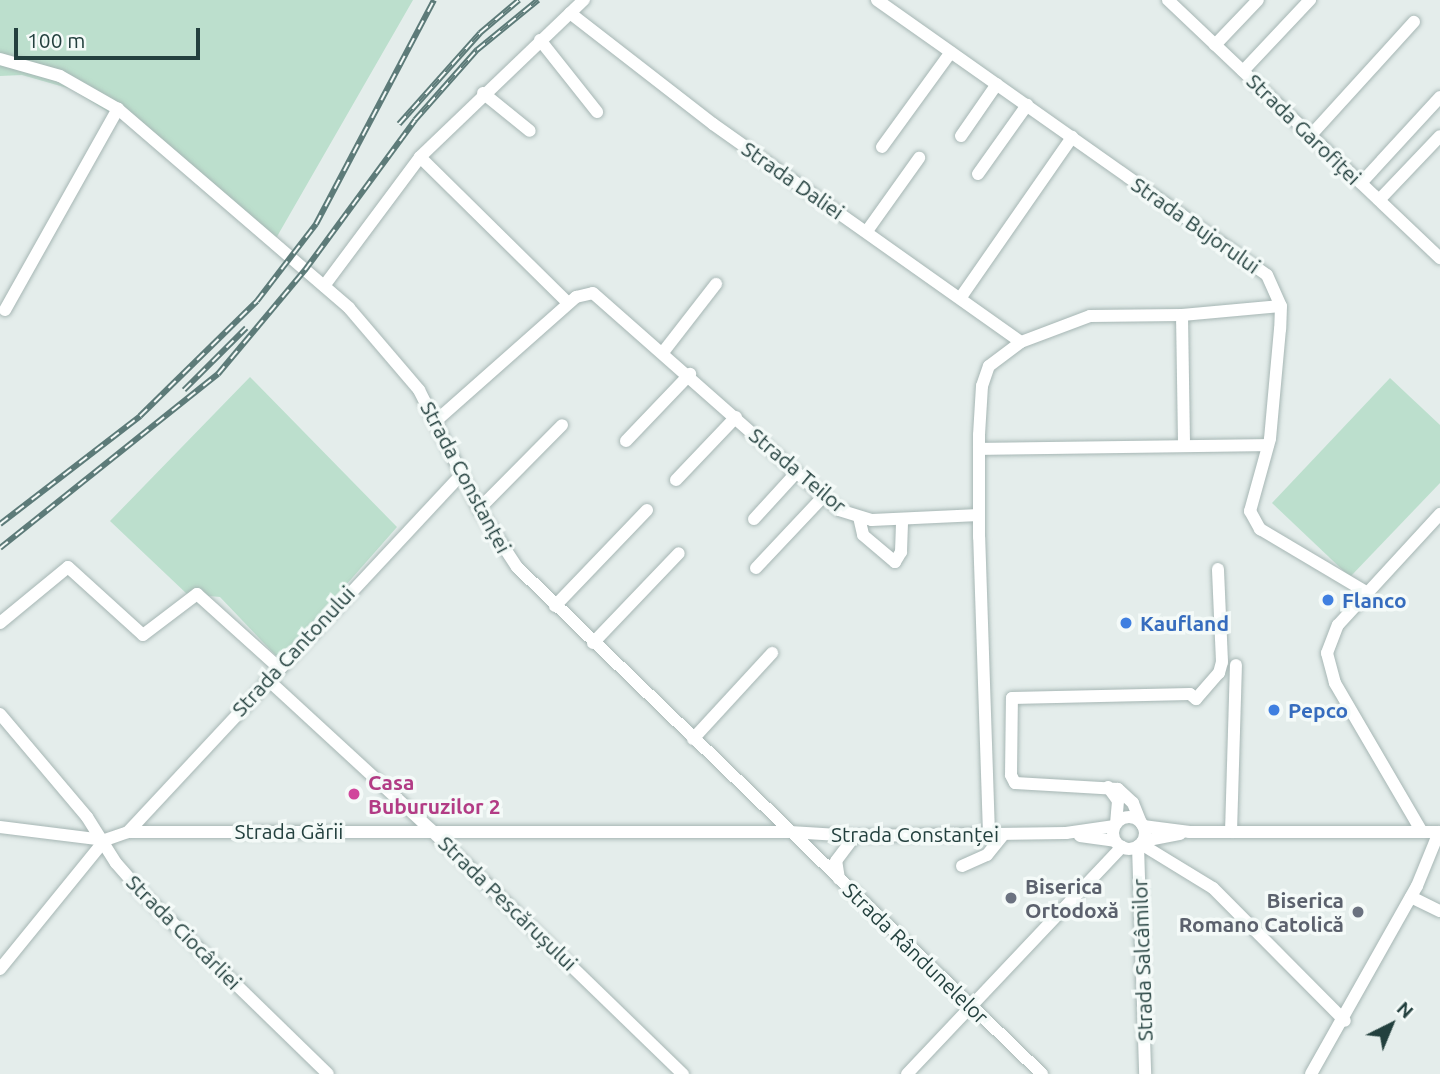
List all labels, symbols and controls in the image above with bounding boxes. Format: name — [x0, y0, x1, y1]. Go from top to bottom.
scale bar — [18, 14, 203, 58]
text: 100 m — [27, 28, 85, 52]
street label: Strada Garofiței — [1242, 68, 1366, 190]
street label: Strada Daliei — [737, 136, 849, 224]
street label: Strada Bujorului — [1127, 171, 1265, 279]
street label: Strada Constanței — [415, 397, 517, 557]
street label: Strada Teilor — [744, 422, 852, 518]
street label: Strada Cantonului — [226, 581, 360, 721]
place label: Flanco — [1342, 587, 1407, 613]
marker: Flanco — [1320, 592, 1336, 608]
place label: Kaufland — [1140, 610, 1229, 636]
marker: Kaufland — [1118, 615, 1134, 631]
place label: Pepco — [1288, 697, 1348, 723]
marker: Pepco — [1266, 702, 1282, 718]
place label: Casa Buburuzilor 2 — [368, 769, 501, 819]
marker: Casa Buburuzilor 2 — [346, 786, 362, 802]
street label: Strada Gării — [235, 818, 343, 844]
street label: Strada Constanței — [831, 821, 999, 847]
street label: Strada Pescărușului — [433, 830, 583, 976]
street label: Strada Ciocârliei — [121, 869, 247, 995]
place label: Biserica Ortodoxă — [1025, 873, 1119, 923]
street label: Strada Rândunelelor — [838, 877, 994, 1029]
street label: Strada Salcâmilor — [1127, 878, 1157, 1042]
place label: Biserica Romano Catolică — [1179, 887, 1344, 937]
marker: Biserica Ortodoxă — [1003, 890, 1019, 906]
marker: Biserica Romano Catolică — [1350, 904, 1366, 920]
north arrow — [1356, 990, 1426, 1060]
text: N — [1393, 997, 1418, 1023]

